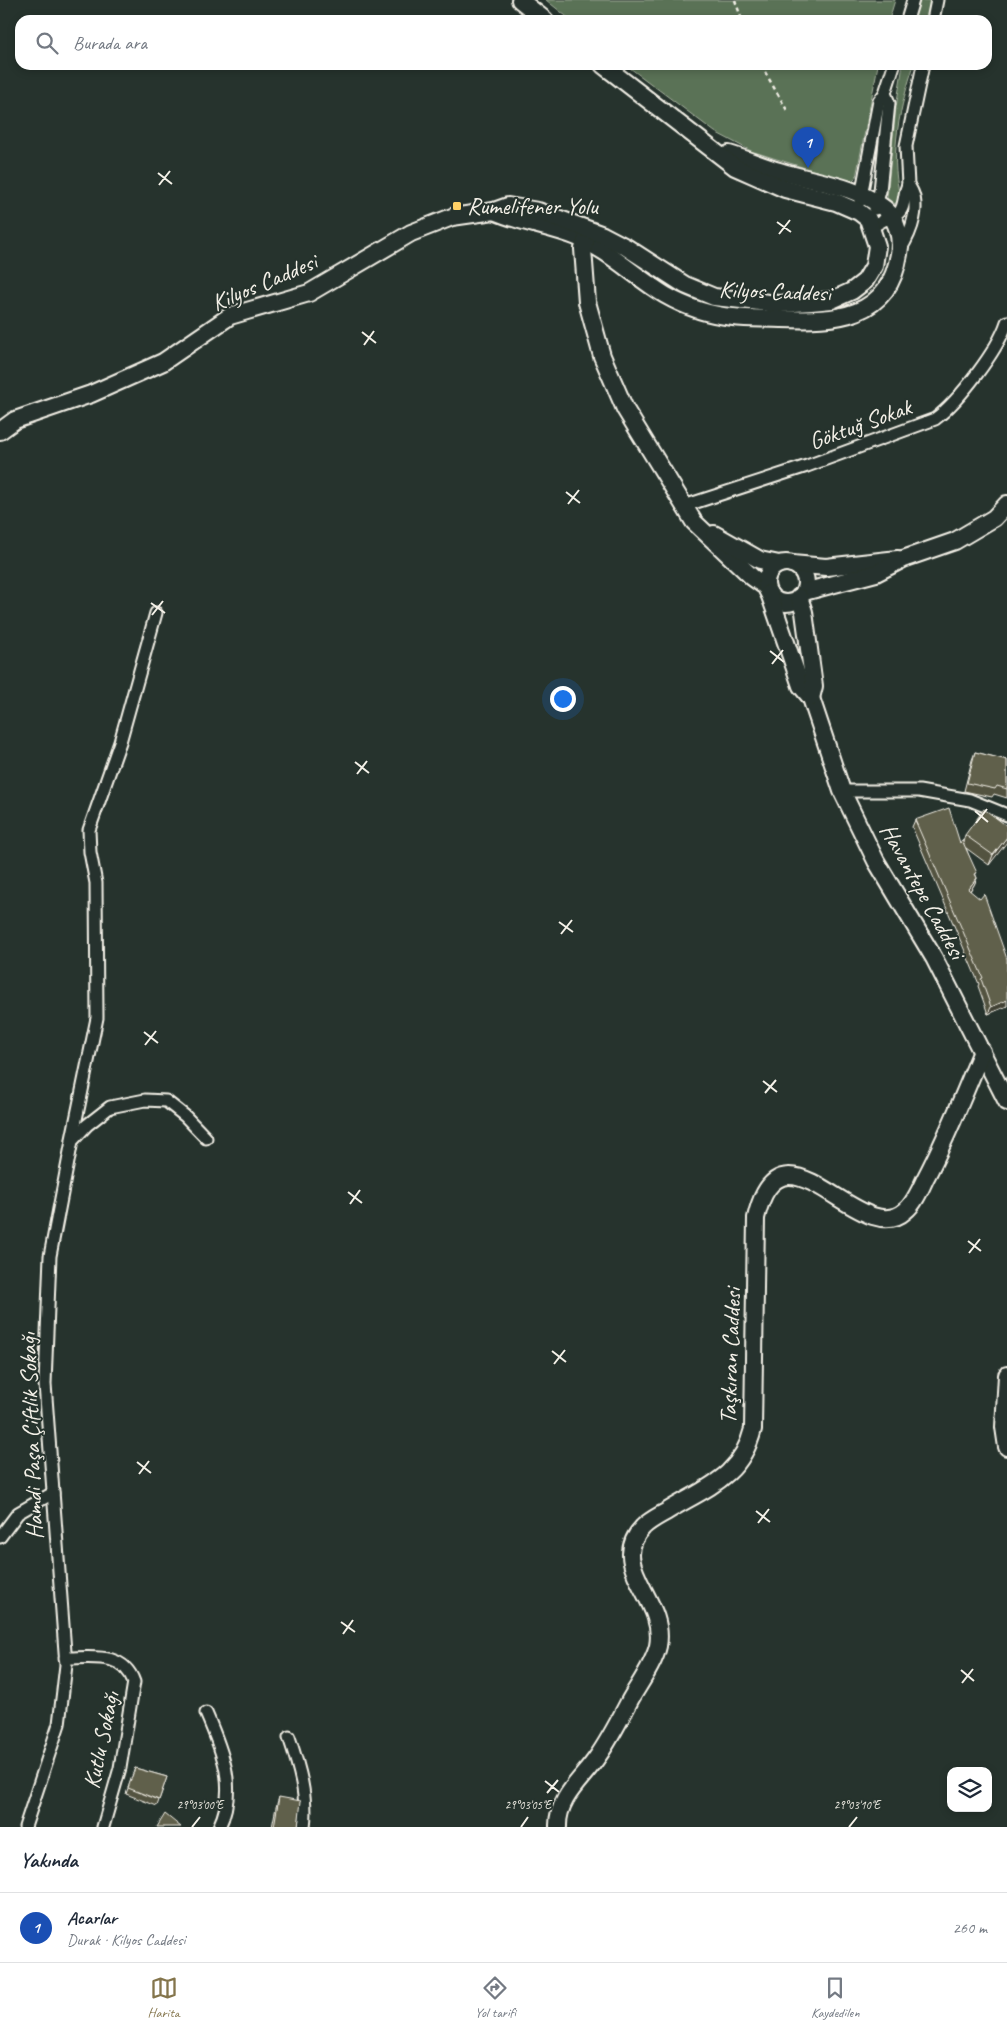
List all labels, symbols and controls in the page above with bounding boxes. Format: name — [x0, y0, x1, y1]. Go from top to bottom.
search box — [15, 15, 992, 70]
icon: search — [33, 29, 61, 57]
text: Burada ara — [73, 31, 147, 55]
pin: 1 — [792, 127, 824, 168]
place label: Rumelifener Yolu — [467, 191, 600, 221]
marker: Rumelifener Yolu — [451, 200, 463, 212]
street label: Kilyos Caddesi — [207, 245, 324, 318]
street label: Kilyos Caddesi — [719, 274, 834, 308]
street label: Göktuğ Sokak — [805, 391, 918, 456]
your location — [550, 686, 576, 712]
street label: Havantepe Caddesi — [873, 818, 974, 966]
street label: Taşkıran Caddesi — [713, 1285, 747, 1425]
street label: Hamdi Paşa Çiftlik Sokağı — [12, 1330, 50, 1540]
street label: Kutlu Sokağı — [76, 1687, 126, 1791]
map controls — [947, 1767, 992, 1812]
button: layers — [947, 1767, 992, 1812]
text: 29°03'00"E — [177, 1797, 225, 1813]
text: 29°03'05"E — [505, 1797, 553, 1813]
text: 29°03'10"E — [834, 1797, 882, 1813]
text: Yakında — [20, 1847, 78, 1873]
text: Acarlar — [67, 1906, 117, 1930]
text: 1 — [32, 1918, 40, 1938]
text: 260 m — [953, 1918, 987, 1938]
text: Durak · Kilyos Caddesi — [67, 1930, 186, 1950]
tab: Harita — [148, 1974, 180, 2021]
tab: Yol tarifi — [475, 1974, 516, 2021]
tab: Kaydedilen — [811, 1974, 859, 2021]

